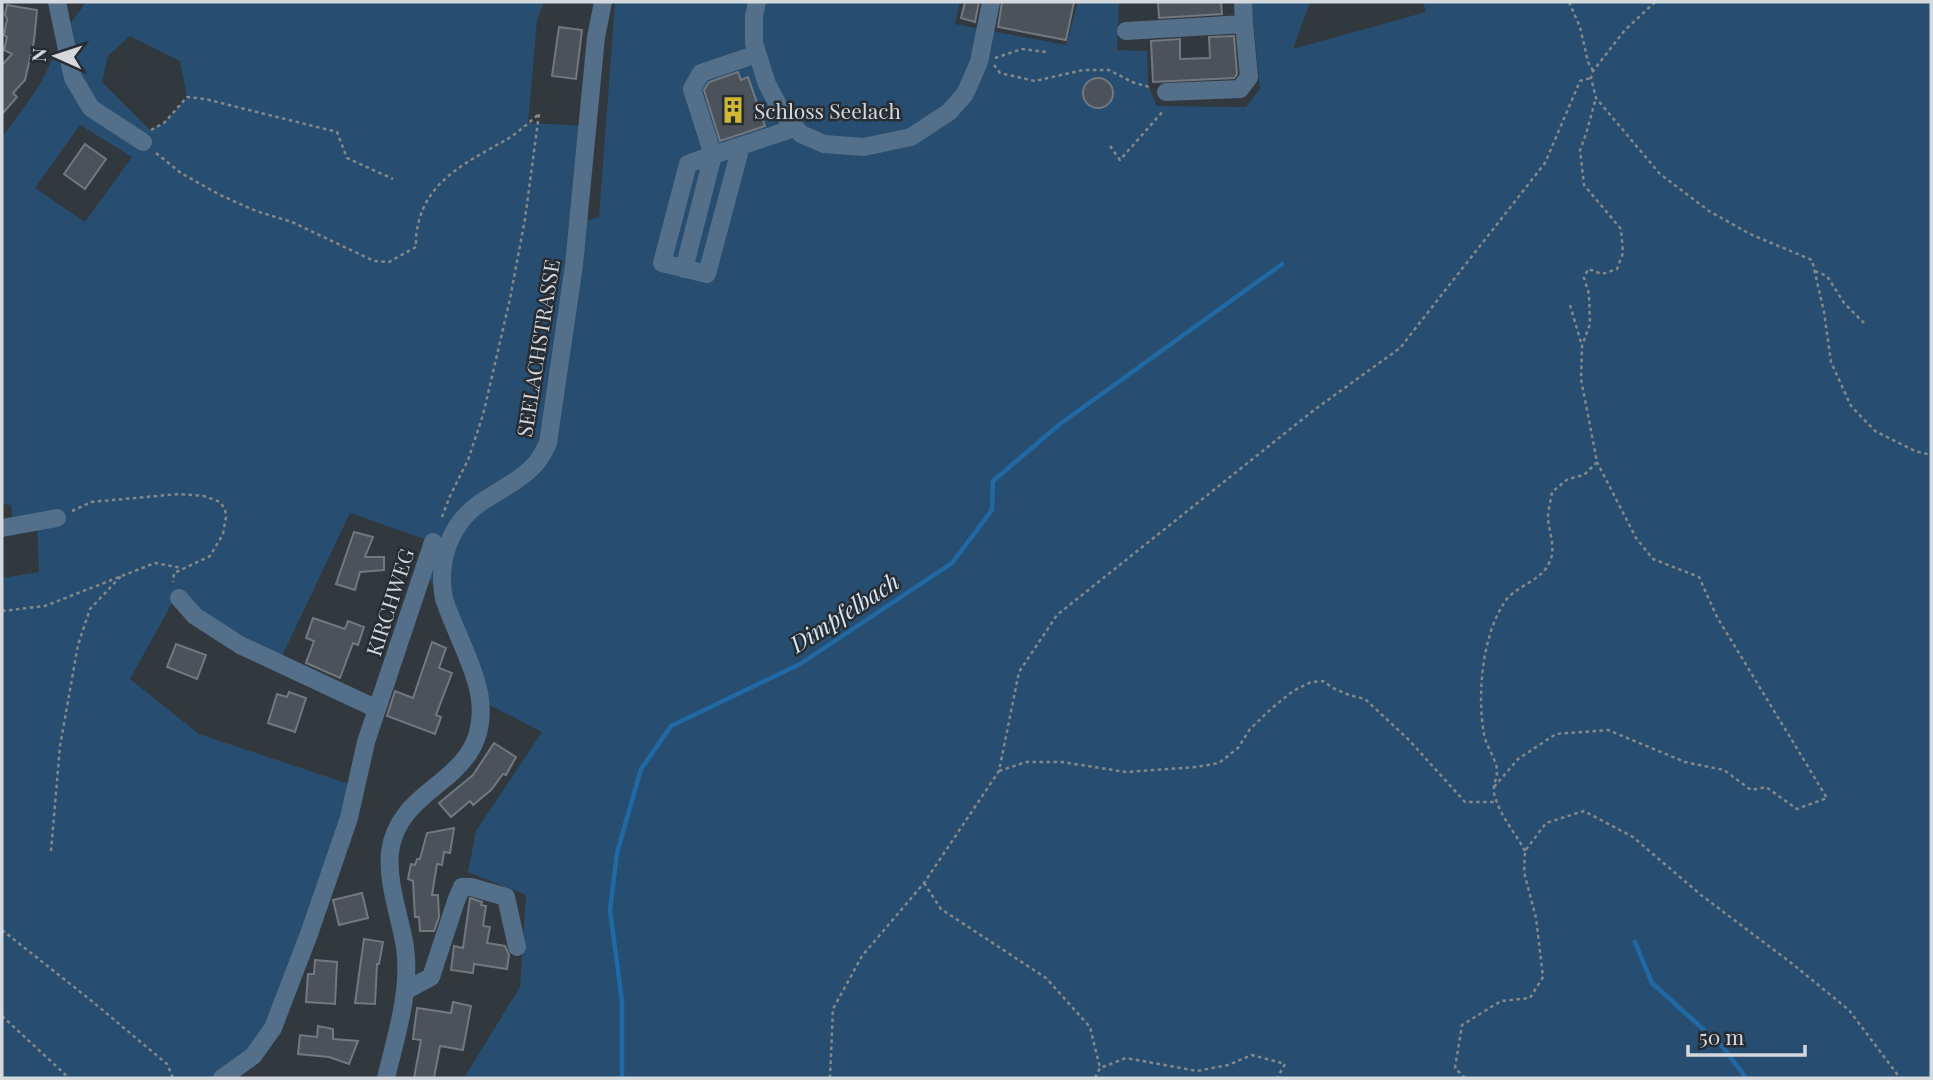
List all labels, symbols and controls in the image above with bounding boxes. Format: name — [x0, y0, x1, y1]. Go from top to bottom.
north arrow — [21, 21, 91, 91]
text: N — [25, 47, 51, 63]
building icon: Schloss Seelach — [718, 95, 748, 125]
place label: Schloss Seelach — [754, 96, 901, 124]
street label: SEELACHSTRASSE — [509, 257, 565, 439]
street label: KIRCHWEG — [358, 544, 420, 659]
water label: Dimpfelbach — [783, 565, 905, 659]
scale bar — [1688, 1014, 1805, 1058]
text: 50 m — [1699, 1022, 1745, 1050]

